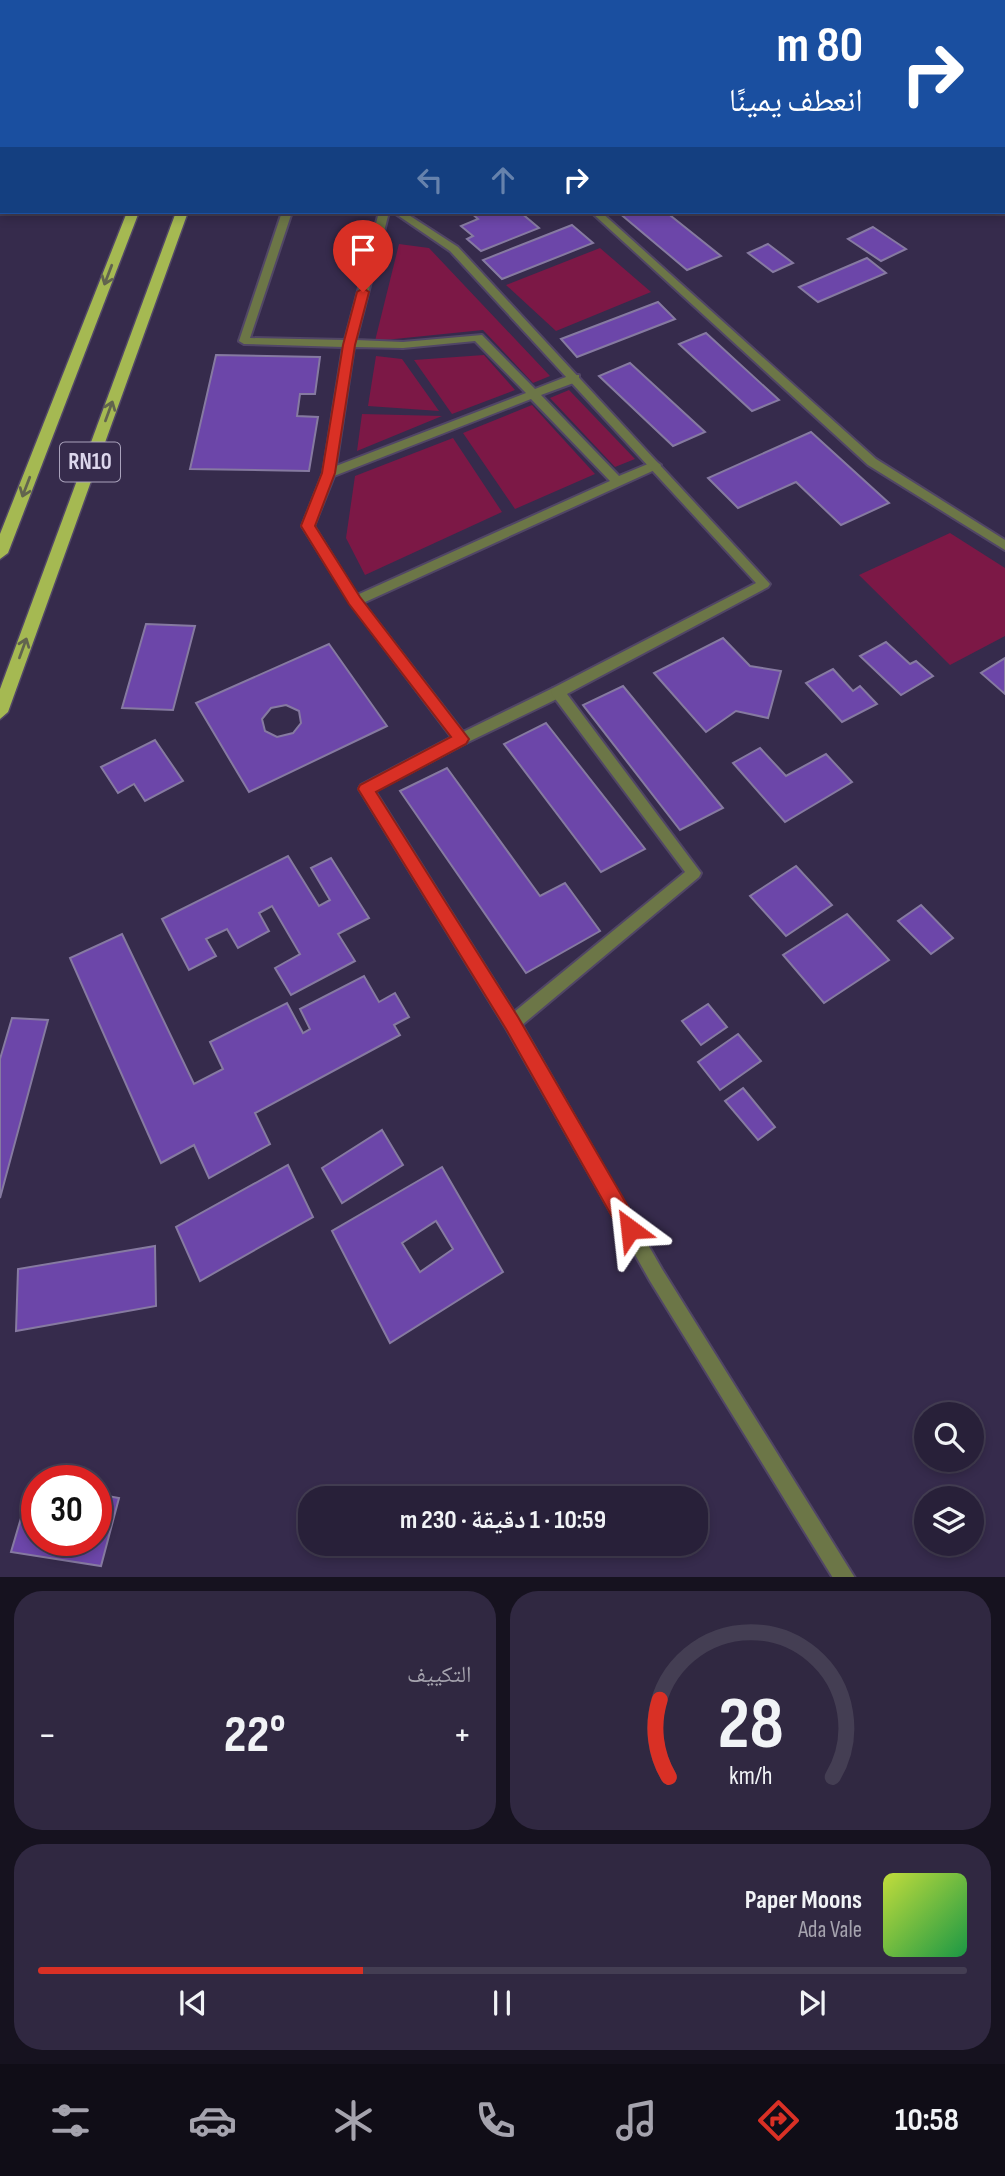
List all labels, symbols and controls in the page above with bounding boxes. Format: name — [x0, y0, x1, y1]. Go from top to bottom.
text: 80 m — [776, 17, 863, 76]
icon: right — [887, 28, 978, 119]
text: انعطف يمينًا — [729, 82, 863, 121]
icon: left — [411, 161, 449, 199]
icon: ahead — [484, 161, 522, 199]
icon: right — [557, 161, 595, 199]
pin — [333, 220, 393, 292]
icon: arrive — [344, 231, 382, 269]
one-way arrow — [101, 264, 114, 286]
one-way arrow — [104, 400, 116, 422]
road number: RN10 — [60, 442, 120, 482]
one-way arrow — [18, 476, 31, 498]
one-way arrow — [18, 637, 30, 659]
position arrow — [593, 1192, 667, 1266]
map controls — [914, 1402, 984, 1556]
button: search — [914, 1402, 984, 1472]
speed limit sign: 30 — [21, 1465, 112, 1556]
button: layers — [914, 1486, 984, 1556]
text: 10:59 · 1 دقيقة · 230 m — [400, 1505, 606, 1536]
text: التكييف — [407, 1661, 472, 1689]
text: 28 — [717, 1681, 783, 1769]
text: 22° — [224, 1704, 286, 1767]
text: − — [38, 1713, 57, 1758]
text: + — [453, 1713, 471, 1758]
text: km/h — [729, 1760, 772, 1791]
text: Paper Moons — [745, 1885, 862, 1916]
text: Ada Vale — [798, 1916, 862, 1944]
icon: previous — [174, 1984, 212, 2022]
icon: pause — [483, 1984, 521, 2022]
icon: next — [793, 1984, 831, 2022]
icon: filters — [46, 2096, 95, 2145]
icon: car — [188, 2096, 237, 2145]
icon: climate — [329, 2096, 378, 2145]
icon: phone — [471, 2096, 520, 2145]
icon: music — [612, 2096, 661, 2145]
icon: directions — [754, 2096, 803, 2145]
text: 10:58 — [895, 2101, 959, 2140]

